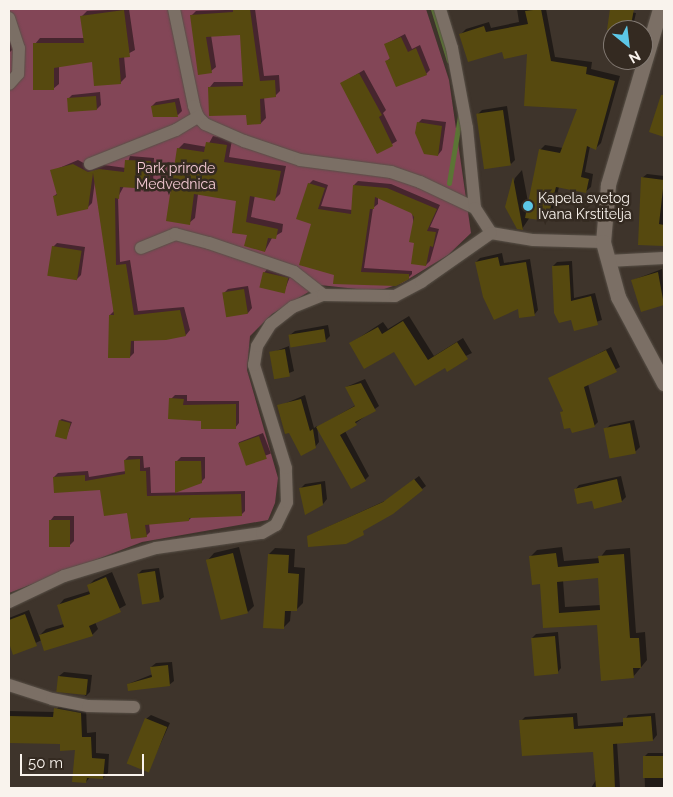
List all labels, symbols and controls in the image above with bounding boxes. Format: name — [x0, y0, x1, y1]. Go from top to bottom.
north arrow — [603, 20, 653, 70]
text: N — [626, 48, 643, 67]
park label: Park prirode Medvednica — [136, 160, 216, 192]
place label: Kapela svetog Ivana Krstitelja — [538, 190, 632, 222]
marker: Kapela svetog Ivana Krstitelja — [522, 200, 534, 212]
scale bar — [22, 744, 146, 776]
text: 50 m — [28, 754, 63, 772]

